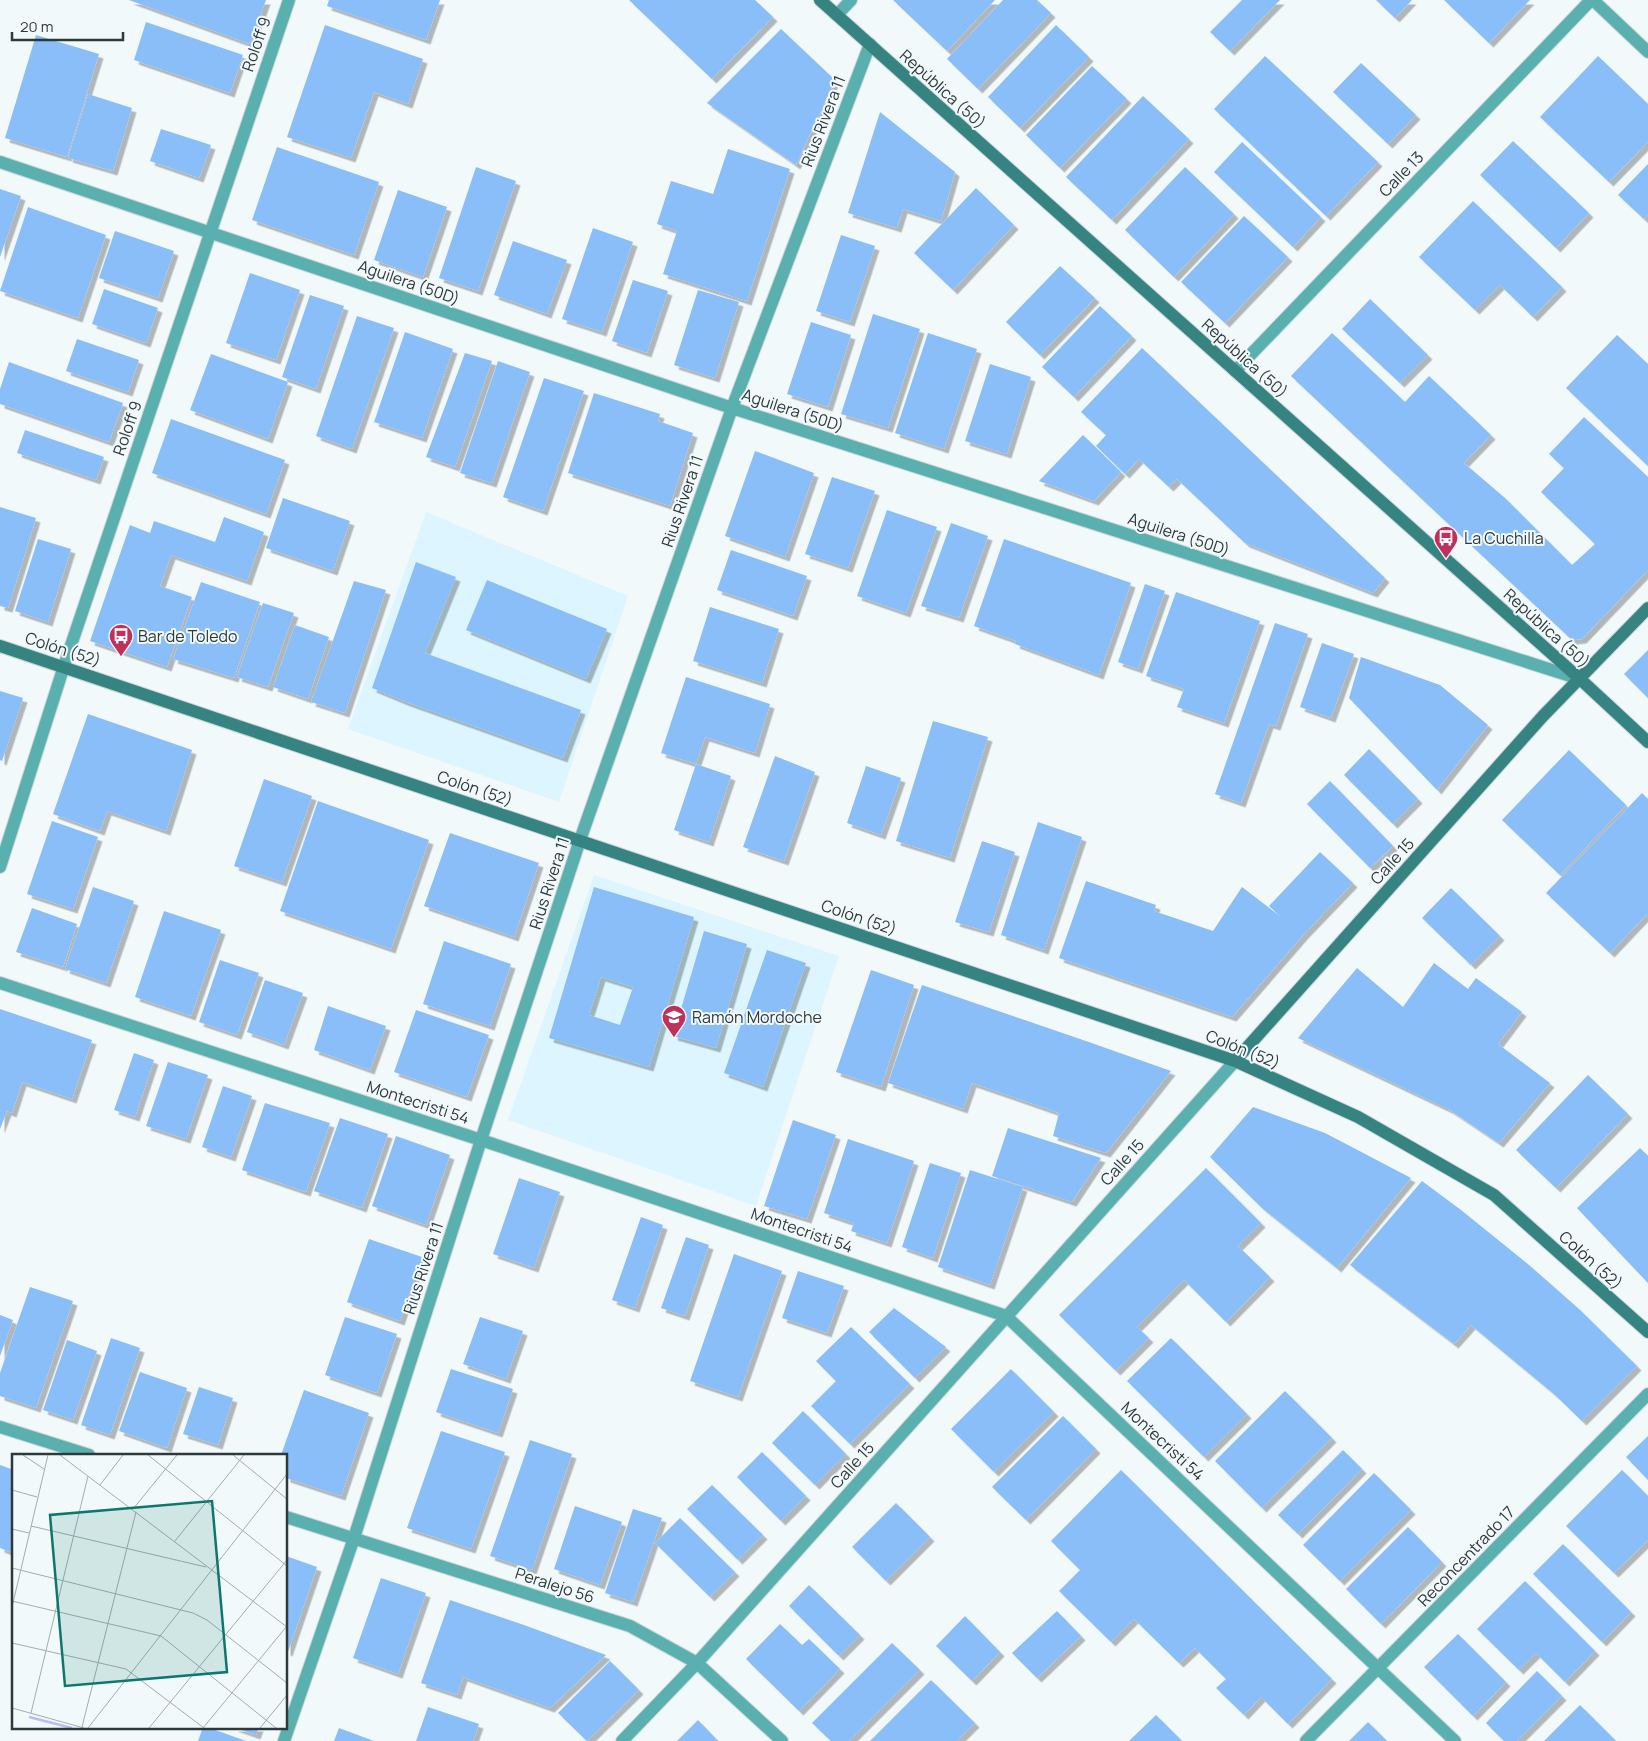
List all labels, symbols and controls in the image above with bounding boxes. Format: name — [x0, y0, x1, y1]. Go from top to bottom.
scale bar — [12, 10, 124, 42]
street label: Roloff 9 — [236, 14, 276, 74]
text: 20 m — [20, 16, 53, 37]
street label: República (50) — [895, 44, 991, 134]
street label: Rius Rivera 11 — [796, 72, 850, 170]
street label: Calle 13 — [1374, 146, 1428, 202]
street label: Aguilera (50D) — [355, 254, 463, 310]
street label: República (50) — [1197, 313, 1293, 403]
street label: Aguilera (50D) — [739, 383, 847, 437]
street label: Roloff 9 — [107, 398, 147, 458]
street label: Rius Rivera 11 — [656, 452, 708, 550]
street label: Aguilera (50D) — [1125, 507, 1233, 561]
bus stop icon: La Cuchilla — [1433, 525, 1459, 559]
place label: La Cuchilla — [1464, 527, 1544, 549]
street label: República (50) — [1499, 583, 1595, 673]
bus stop icon: Bar de Toledo — [108, 623, 134, 657]
place label: Bar de Toledo — [138, 625, 237, 647]
street label: Colón (52) — [22, 626, 104, 672]
street label: Colón (52) — [434, 765, 516, 811]
street label: Calle 15 — [1365, 833, 1419, 889]
street label: Rius Rivera 11 — [524, 834, 574, 932]
street label: Colón (52) — [818, 894, 900, 940]
school or university icon: Ramón Mordoche — [661, 1004, 687, 1038]
place label: Ramón Mordoche — [692, 1006, 822, 1028]
street label: Colón (52) — [1203, 1024, 1283, 1074]
street label: Montecristi 54 — [364, 1075, 472, 1129]
street label: Calle 15 — [1095, 1134, 1149, 1190]
street label: Montecristi 54 — [748, 1202, 856, 1258]
street label: Rius Rivera 11 — [398, 1219, 448, 1317]
street label: Colón (52) — [1555, 1226, 1627, 1294]
street label: Montecristi 54 — [1117, 1397, 1209, 1485]
street label: Calle 15 — [825, 1437, 879, 1493]
inset map — [12, 1454, 288, 1728]
street label: Reconcentrado 17 — [1412, 1501, 1520, 1611]
street label: Peralejo 56 — [512, 1562, 598, 1608]

